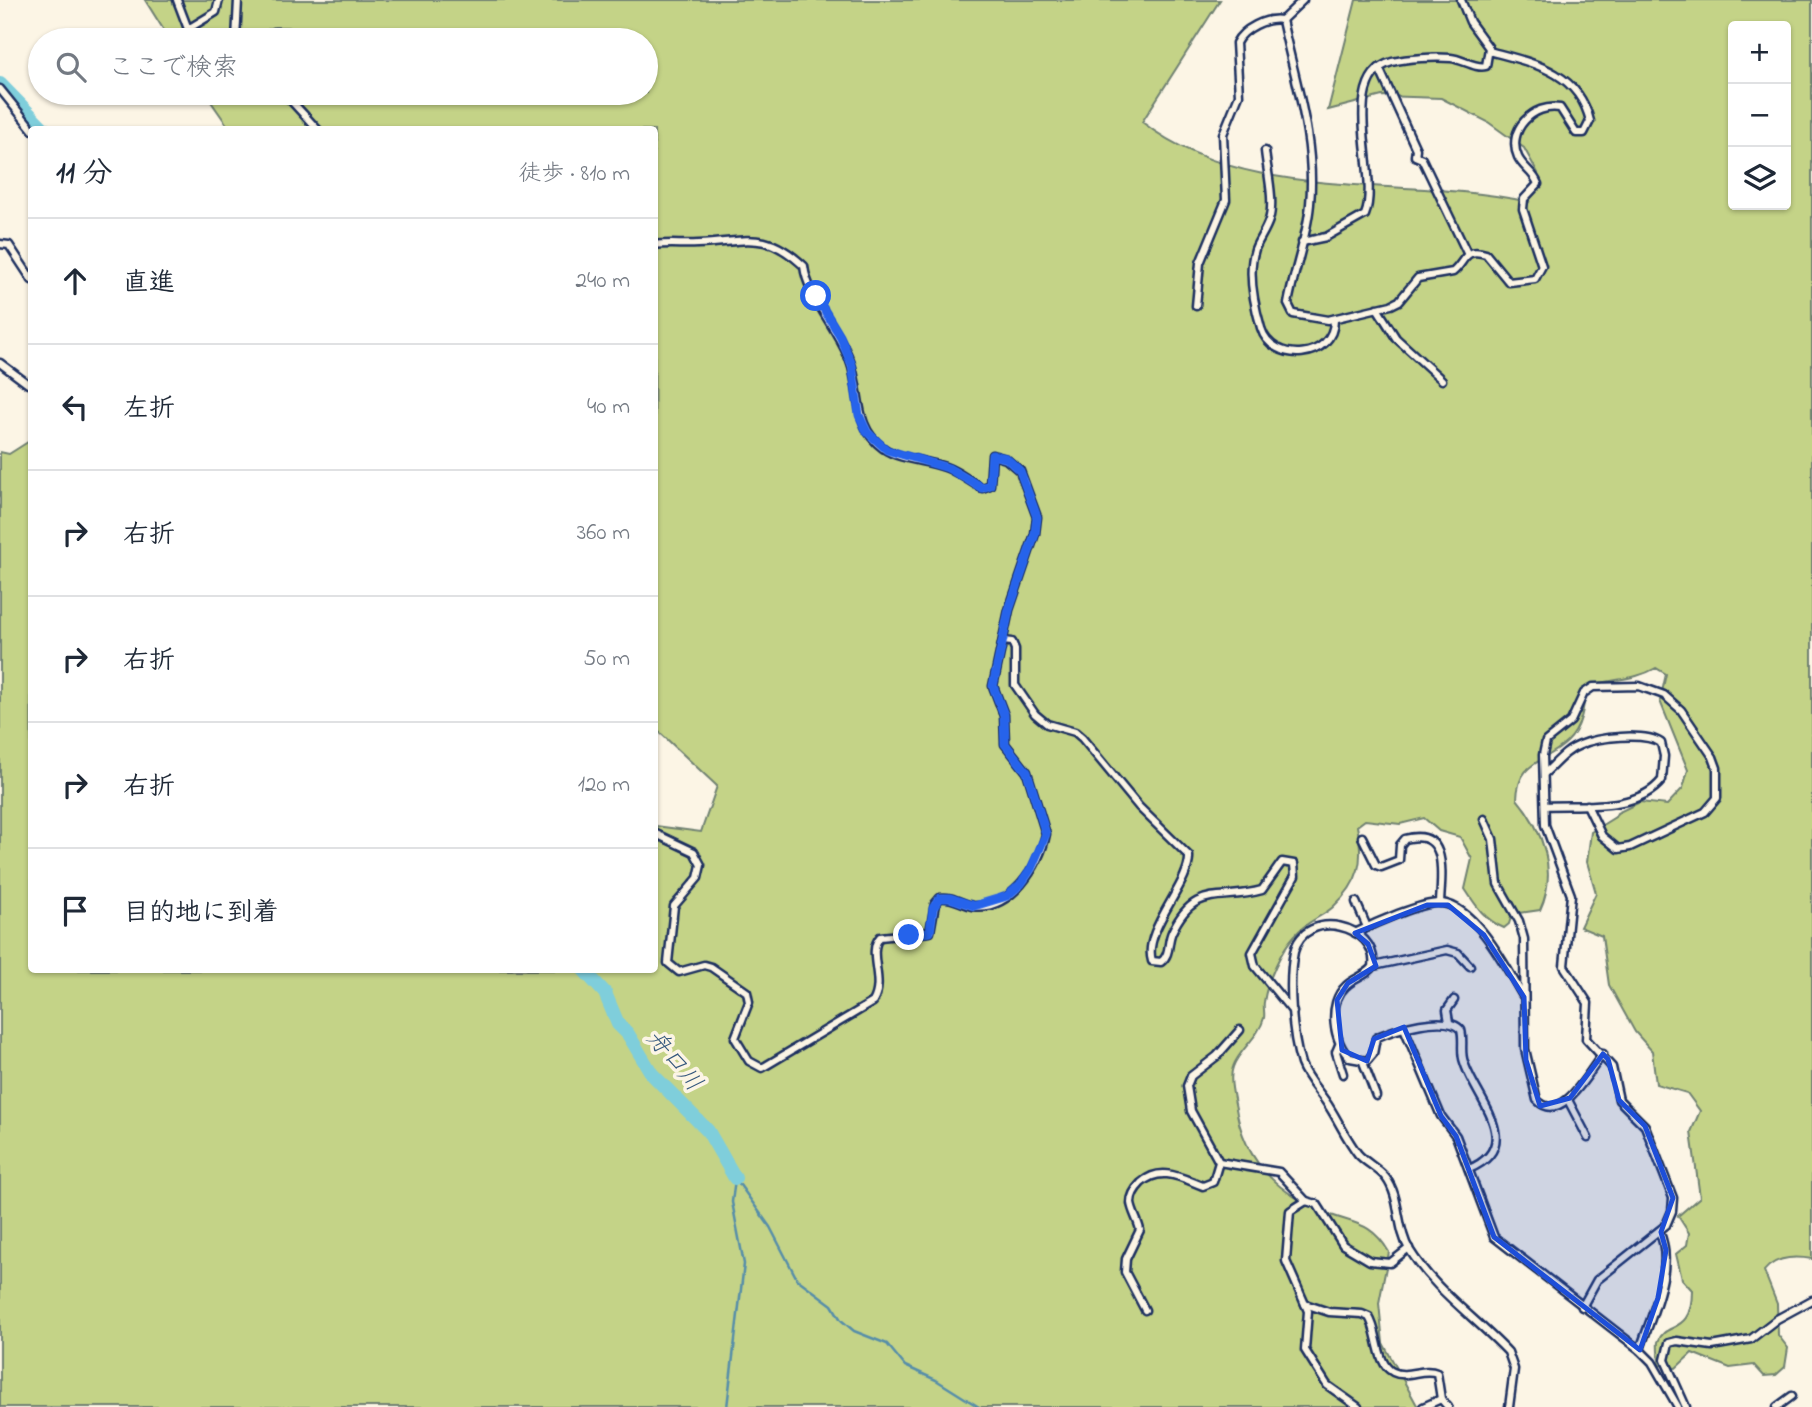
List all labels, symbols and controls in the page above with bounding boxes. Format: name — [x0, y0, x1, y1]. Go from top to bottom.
map controls — [1728, 21, 1791, 210]
button: + — [1728, 21, 1791, 84]
search box — [28, 28, 658, 105]
icon: search — [52, 48, 90, 86]
text: ここで検索 — [108, 50, 238, 88]
button: − — [1728, 84, 1791, 147]
button: layers — [1728, 147, 1791, 210]
text: 11 分 — [56, 153, 113, 197]
text: 徒歩 · 810 m — [518, 158, 630, 191]
icon: ahead — [56, 262, 94, 300]
text: 直進 — [123, 265, 175, 303]
text: 240 m — [576, 265, 630, 298]
route start — [800, 280, 831, 311]
icon: left — [56, 388, 94, 426]
text: 左折 — [123, 391, 175, 429]
text: 40 m — [587, 391, 630, 424]
icon: right — [56, 514, 94, 552]
text: 右折 — [123, 517, 175, 555]
text: 360 m — [577, 517, 630, 550]
icon: right — [56, 640, 94, 678]
text: 右折 — [123, 643, 175, 681]
text: 50 m — [583, 643, 630, 676]
icon: right — [56, 766, 94, 804]
text: 右折 — [123, 769, 175, 807]
text: 120 m — [578, 769, 630, 802]
icon: arrive — [56, 892, 94, 930]
text: 目的地に到着 — [123, 895, 279, 933]
route end — [893, 919, 924, 950]
water label: 舟口川 — [637, 1023, 710, 1100]

